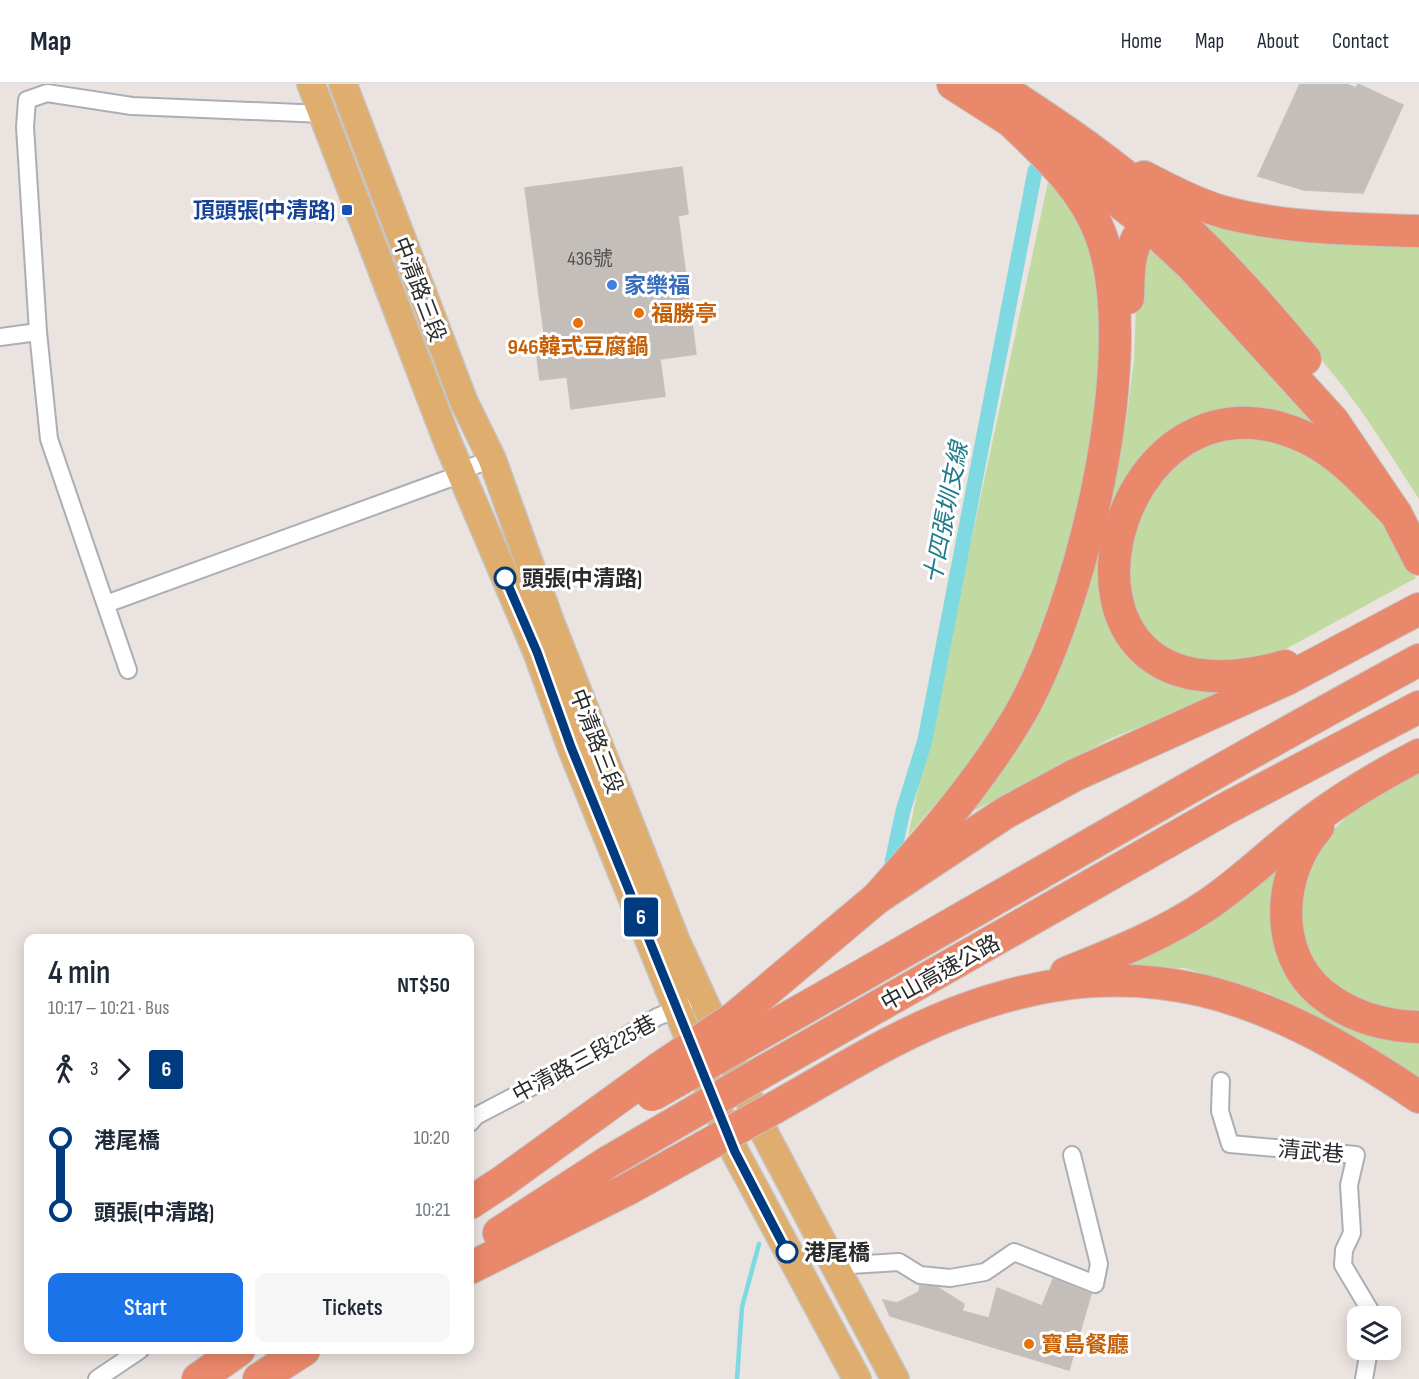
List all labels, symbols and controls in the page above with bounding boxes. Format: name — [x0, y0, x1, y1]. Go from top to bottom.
text: Map — [30, 25, 71, 58]
text: Home — [1121, 29, 1162, 54]
text: Map — [1195, 29, 1224, 54]
text: About — [1257, 29, 1299, 54]
text: Contact — [1332, 29, 1389, 54]
place label: 頂頭張(中清路) — [193, 198, 335, 225]
marker: 頂頭張(中清路) — [340, 203, 354, 217]
street label: 中清路三段 — [386, 233, 451, 346]
house number: 436號 — [567, 247, 613, 271]
place label: 家樂福 — [624, 273, 690, 300]
marker: 家樂福 — [605, 278, 619, 292]
place label: 福勝亭 — [651, 301, 717, 328]
marker: 福勝亭 — [632, 306, 646, 320]
marker: 946韓式豆腐鍋 — [571, 316, 585, 330]
place label: 946韓式豆腐鍋 — [507, 334, 649, 361]
water label: 十四張圳支線 — [919, 437, 975, 587]
place label: 頭張(中清路) — [522, 566, 642, 593]
marker: 頭張(中清路) — [494, 567, 516, 589]
street label: 中清路三段 — [563, 685, 628, 798]
line badge: 6 — [622, 898, 660, 936]
text: 6 — [636, 905, 646, 930]
street label: 中山高速公路 — [876, 930, 1005, 1017]
text: 4 min — [48, 953, 110, 993]
text: NT$50 — [397, 972, 450, 999]
text: 10:17 – 10:21 · Bus — [48, 996, 169, 1020]
street label: 中清路三段225巷 — [508, 1010, 661, 1109]
icon: walk — [48, 1053, 81, 1086]
icon: forward — [107, 1053, 140, 1086]
text: 3 — [90, 1057, 98, 1081]
text: 6 — [161, 1057, 171, 1082]
text: 10:20 — [413, 1126, 450, 1150]
text: 港尾橋 — [94, 1128, 160, 1155]
street label: 清武巷 — [1277, 1136, 1345, 1169]
text: 10:21 — [415, 1198, 450, 1222]
text: 頭張(中清路) — [94, 1200, 214, 1227]
place label: 港尾橋 — [804, 1240, 870, 1267]
marker: 港尾橋 — [776, 1241, 798, 1263]
button: Start — [48, 1273, 243, 1342]
button: Tickets — [255, 1273, 450, 1342]
map controls — [1347, 1306, 1401, 1360]
button: layers — [1347, 1306, 1401, 1360]
place label: 寶島餐廳 — [1041, 1332, 1129, 1359]
marker: 寶島餐廳 — [1022, 1337, 1036, 1351]

